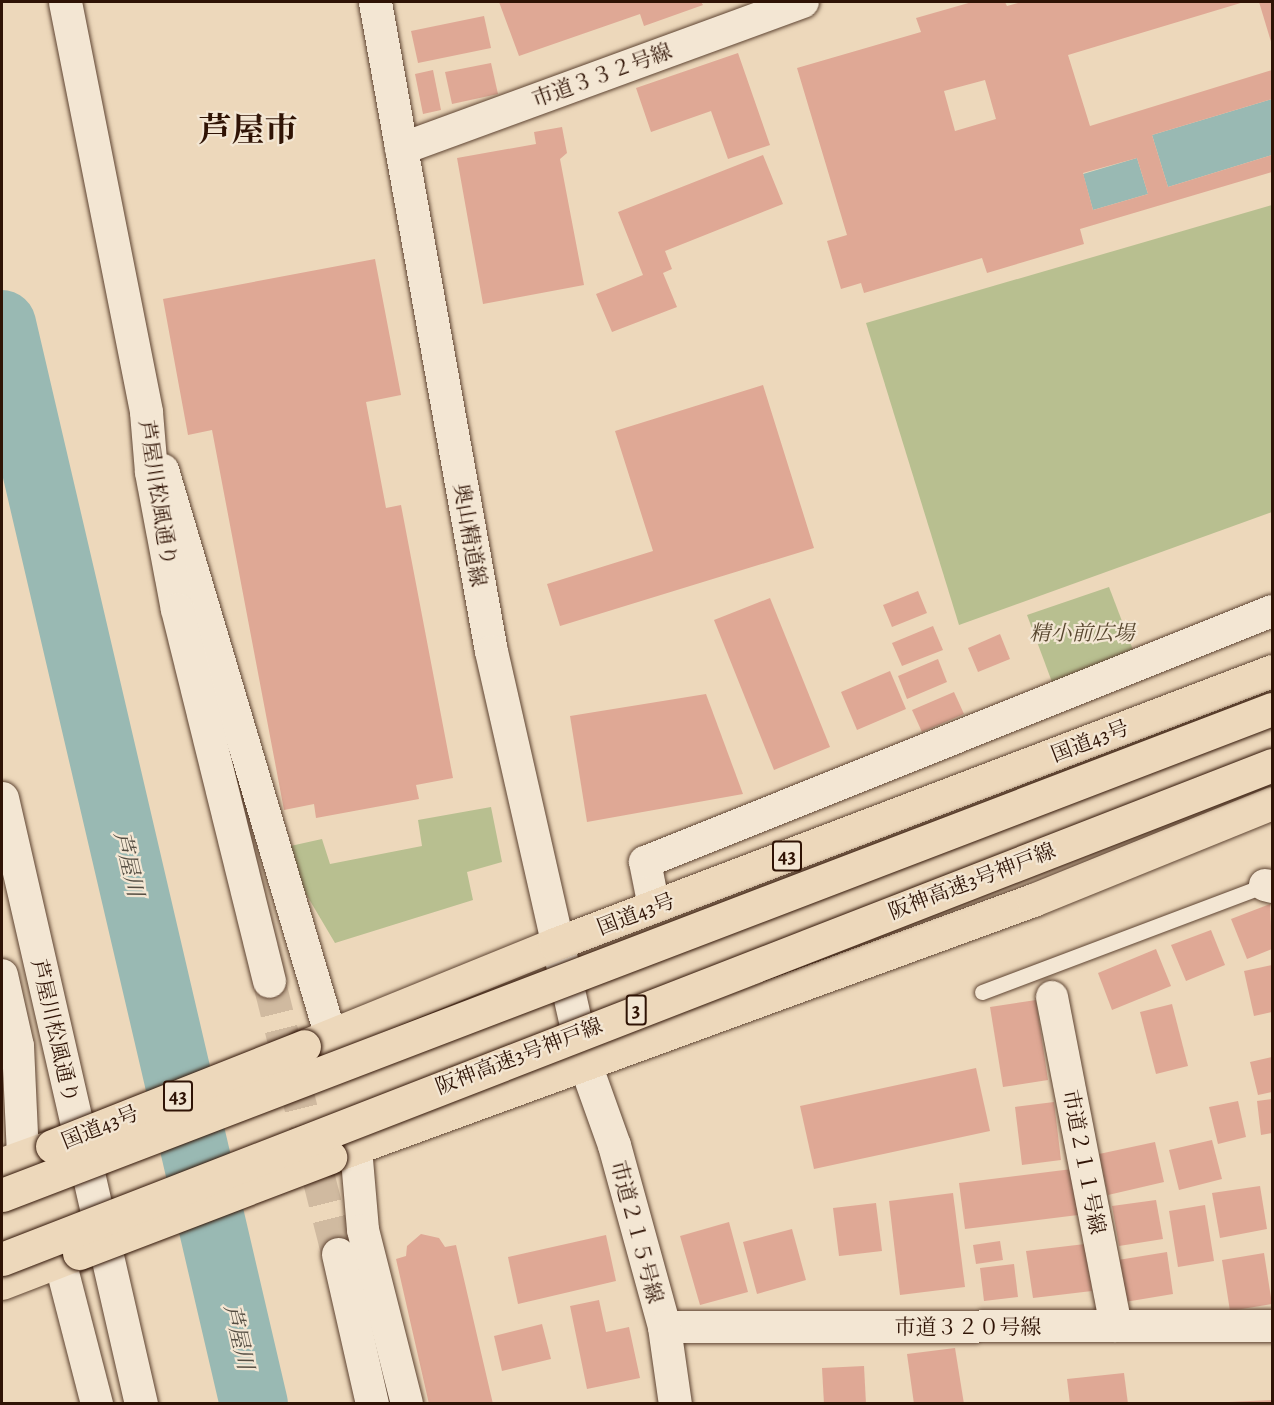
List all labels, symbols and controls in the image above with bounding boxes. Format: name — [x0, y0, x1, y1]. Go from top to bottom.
street label: 市道３３２号線 — [529, 38, 675, 112]
district label: 芦屋市 — [199, 110, 297, 150]
street label: 芦屋川松風通り — [134, 418, 182, 568]
street label: 奥山精道線 — [448, 481, 492, 589]
park label: 精小前広場 — [1030, 620, 1134, 646]
street label: 国道43号 — [1048, 715, 1132, 767]
water label: 芦屋川 — [108, 829, 148, 899]
street label: 阪神高速3号神戸線 — [885, 838, 1059, 924]
road number: 43 — [772, 839, 802, 873]
street label: 国道43号 — [594, 888, 678, 940]
street label: 芦屋川松風通り — [26, 957, 84, 1105]
road number: 3 — [626, 993, 646, 1027]
street label: 阪神高速3号神戸線 — [432, 1013, 606, 1099]
road number: 43 — [163, 1079, 193, 1113]
street label: 市道２１１号線 — [1058, 1087, 1110, 1237]
street label: 国道43号 — [58, 1100, 142, 1154]
street label: 市道２１５号線 — [606, 1158, 668, 1306]
water label: 芦屋川 — [218, 1302, 258, 1372]
street label: 市道３２０号線 — [895, 1314, 1041, 1340]

